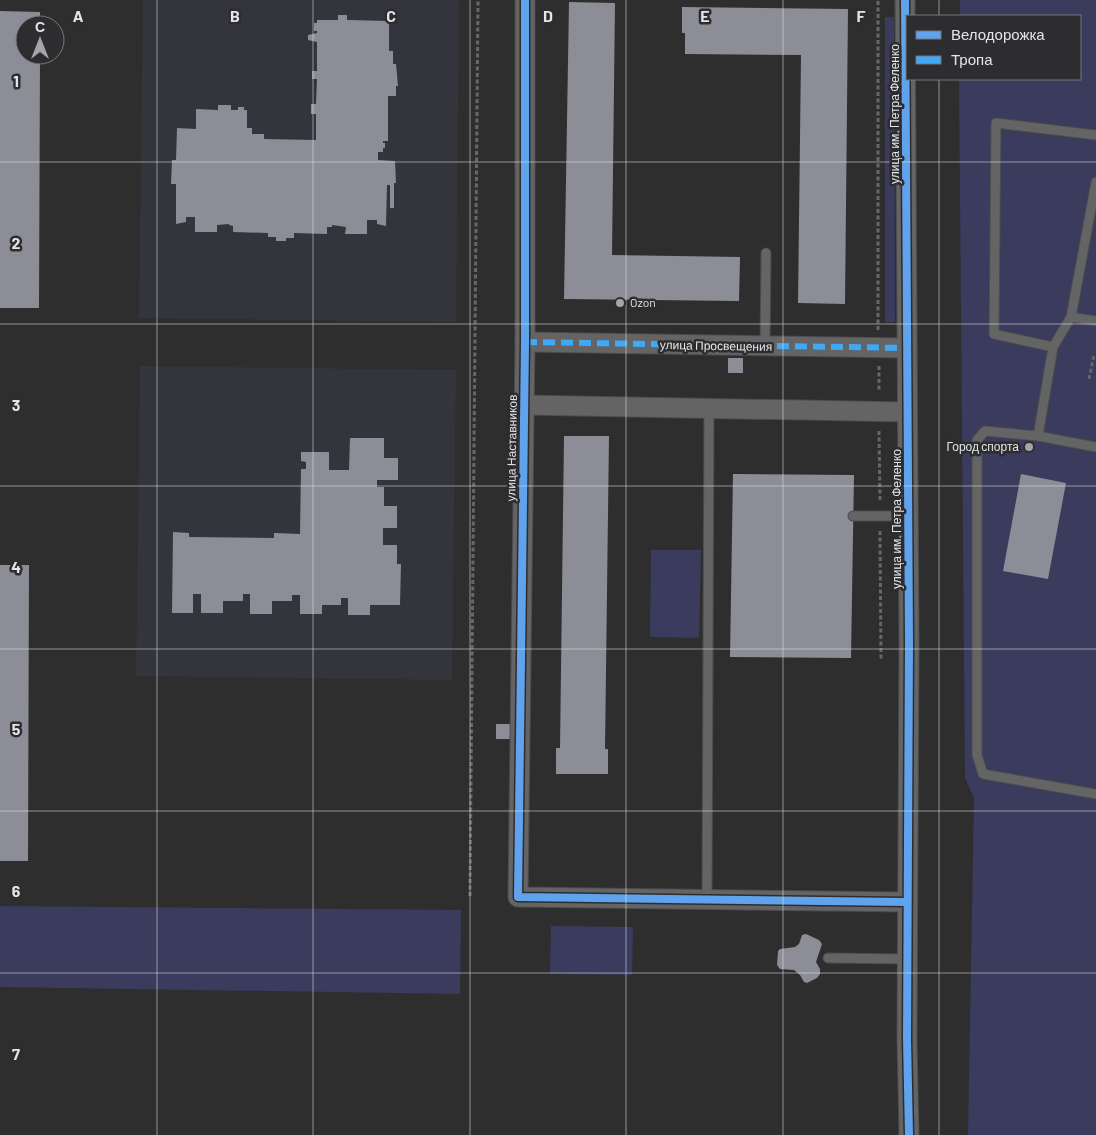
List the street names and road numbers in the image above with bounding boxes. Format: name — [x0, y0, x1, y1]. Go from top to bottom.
street label: улица им. Петра Феленко — [887, 44, 902, 184]
street label: улица Просвещения — [660, 337, 772, 354]
street label: улица Наставников — [503, 394, 520, 502]
street label: улица им. Петра Феленко — [889, 449, 904, 589]

